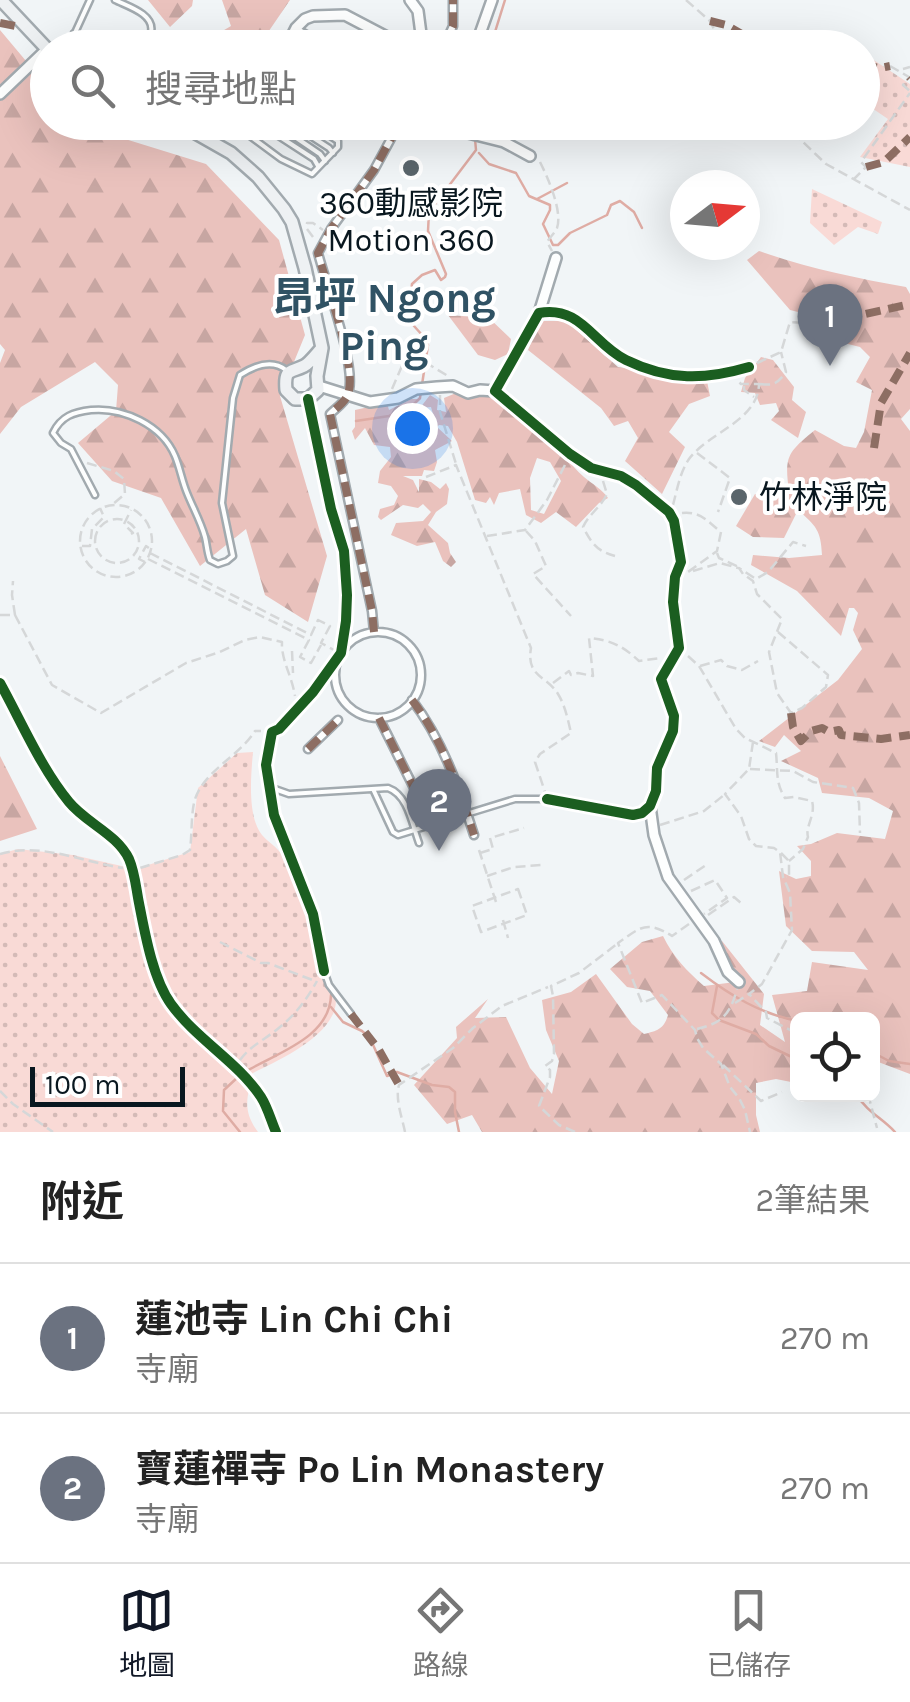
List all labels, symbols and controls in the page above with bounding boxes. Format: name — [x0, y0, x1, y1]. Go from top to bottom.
search box — [30, 30, 880, 140]
icon: search — [65, 58, 120, 113]
text: 搜尋地點 — [145, 67, 297, 112]
marker: 360動感影院 Motion 360 — [400, 157, 422, 179]
north arrow — [670, 170, 760, 260]
place label: 360動感影院 Motion 360 — [319, 185, 503, 259]
district label: 昂坪 Ngong Ping — [272, 273, 496, 371]
pin: 1 — [798, 284, 862, 366]
your location — [387, 403, 438, 454]
place label: 竹林淨院 — [759, 479, 887, 516]
marker: 竹林淨院 — [728, 486, 750, 508]
pin: 2 — [406, 768, 472, 851]
map controls — [790, 1012, 880, 1102]
button: locate — [790, 1012, 880, 1102]
scale bar — [30, 1062, 185, 1106]
text: 100 m — [45, 1068, 120, 1101]
text: 附近 — [40, 1177, 124, 1227]
text: 2筆結果 — [755, 1182, 870, 1219]
text: 蓮池寺 Lin Chi Chi — [135, 1297, 453, 1342]
text: 1 — [67, 1320, 78, 1357]
text: 270 m — [780, 1320, 870, 1357]
text: 寺廟 — [135, 1351, 199, 1388]
text: 寶蓮禪寺 Po Lin Monastery — [135, 1447, 604, 1492]
text: 2 — [63, 1470, 82, 1507]
text: 270 m — [780, 1470, 870, 1507]
text: 寺廟 — [135, 1501, 199, 1538]
tab: 地圖 — [119, 1583, 175, 1683]
tab: 路線 — [413, 1583, 469, 1683]
tab: 已儲存 — [707, 1583, 791, 1683]

